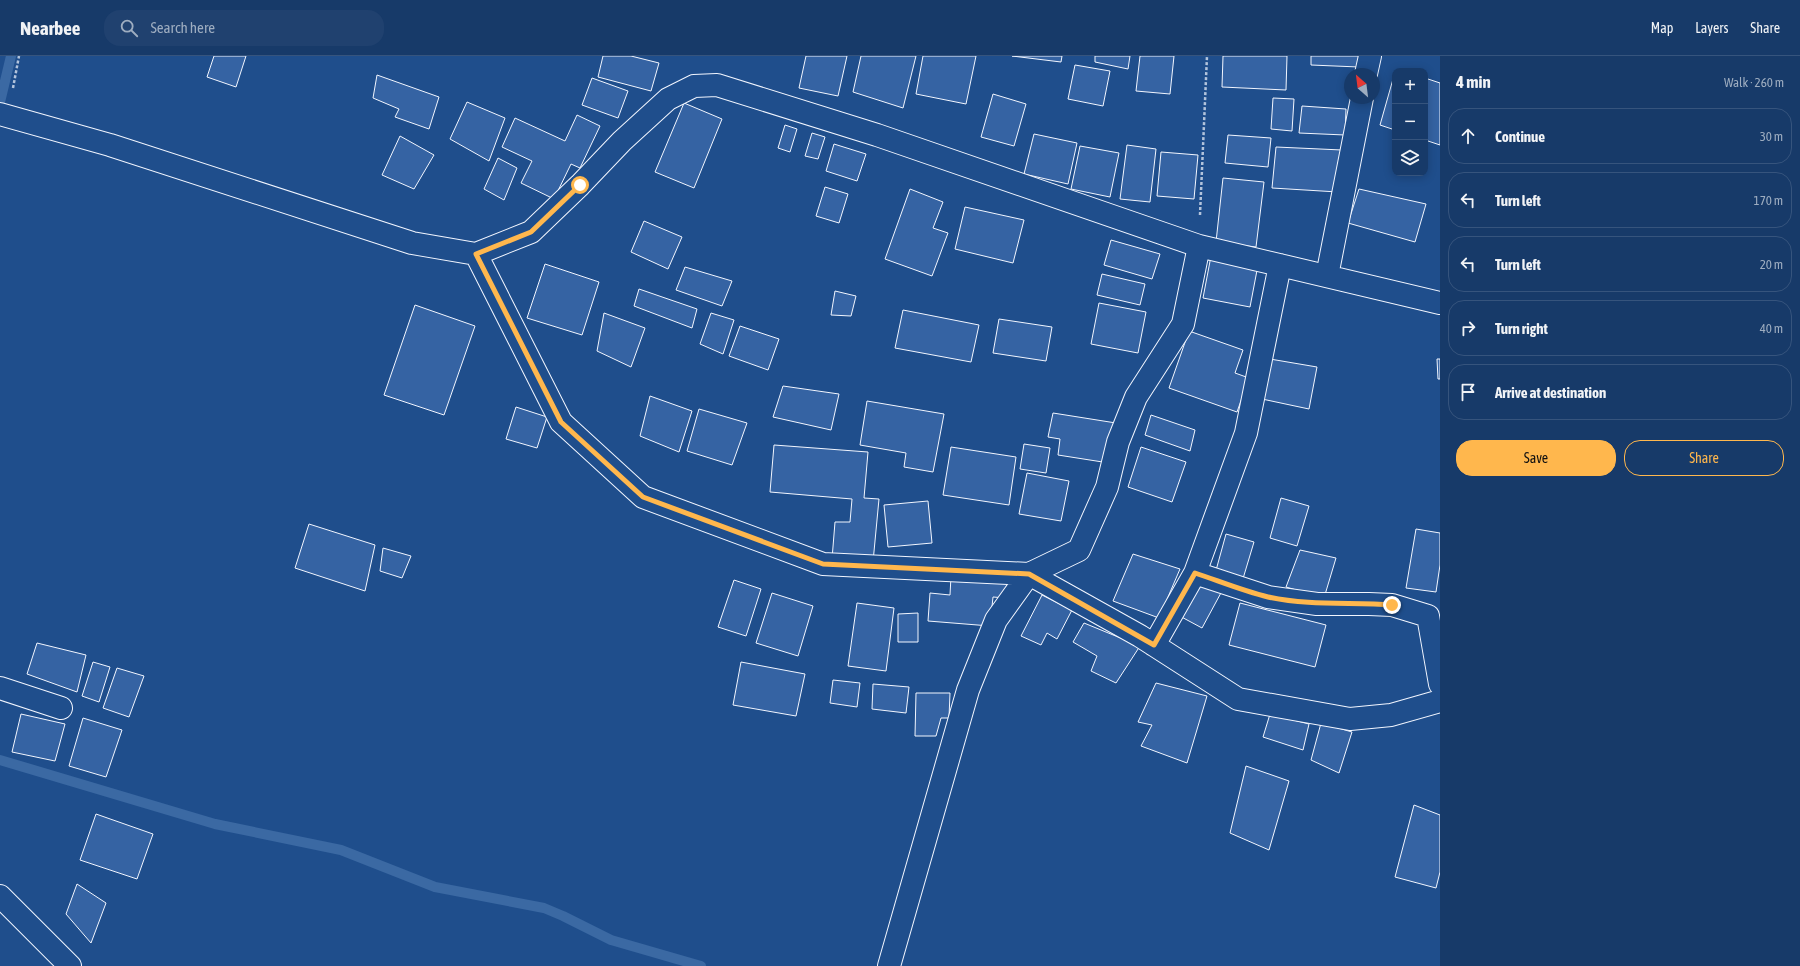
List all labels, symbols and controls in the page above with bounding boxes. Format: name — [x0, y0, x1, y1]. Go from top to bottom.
search box — [104, 10, 384, 46]
text: Nearbee — [20, 17, 80, 39]
icon: search — [118, 17, 140, 39]
text: Search here — [150, 19, 215, 36]
text: Map — [1651, 20, 1673, 36]
text: Layers — [1695, 20, 1728, 36]
text: Share — [1750, 20, 1780, 36]
north arrow — [1344, 68, 1380, 104]
map controls — [1392, 68, 1428, 176]
button: + — [1392, 68, 1428, 104]
text: 4 min — [1456, 72, 1491, 92]
text: Walk · 260 m — [1724, 75, 1784, 90]
button: − — [1392, 104, 1428, 140]
icon: ahead — [1457, 125, 1479, 147]
text: Continue — [1495, 128, 1545, 145]
text: 30 m — [1760, 129, 1783, 144]
button: layers — [1392, 140, 1428, 176]
route start — [571, 176, 589, 194]
icon: left — [1457, 189, 1479, 211]
text: Turn left — [1495, 192, 1541, 209]
text: 170 m — [1754, 193, 1783, 208]
icon: left — [1457, 253, 1479, 275]
text: Turn left — [1495, 256, 1541, 273]
text: 20 m — [1760, 257, 1783, 272]
icon: right — [1457, 317, 1479, 339]
text: Turn right — [1495, 320, 1548, 337]
text: 40 m — [1760, 321, 1783, 336]
icon: arrive — [1457, 381, 1479, 403]
text: Arrive at destination — [1495, 384, 1606, 401]
button: Save — [1456, 440, 1616, 476]
button: Share — [1624, 440, 1784, 476]
route end — [1383, 596, 1401, 614]

